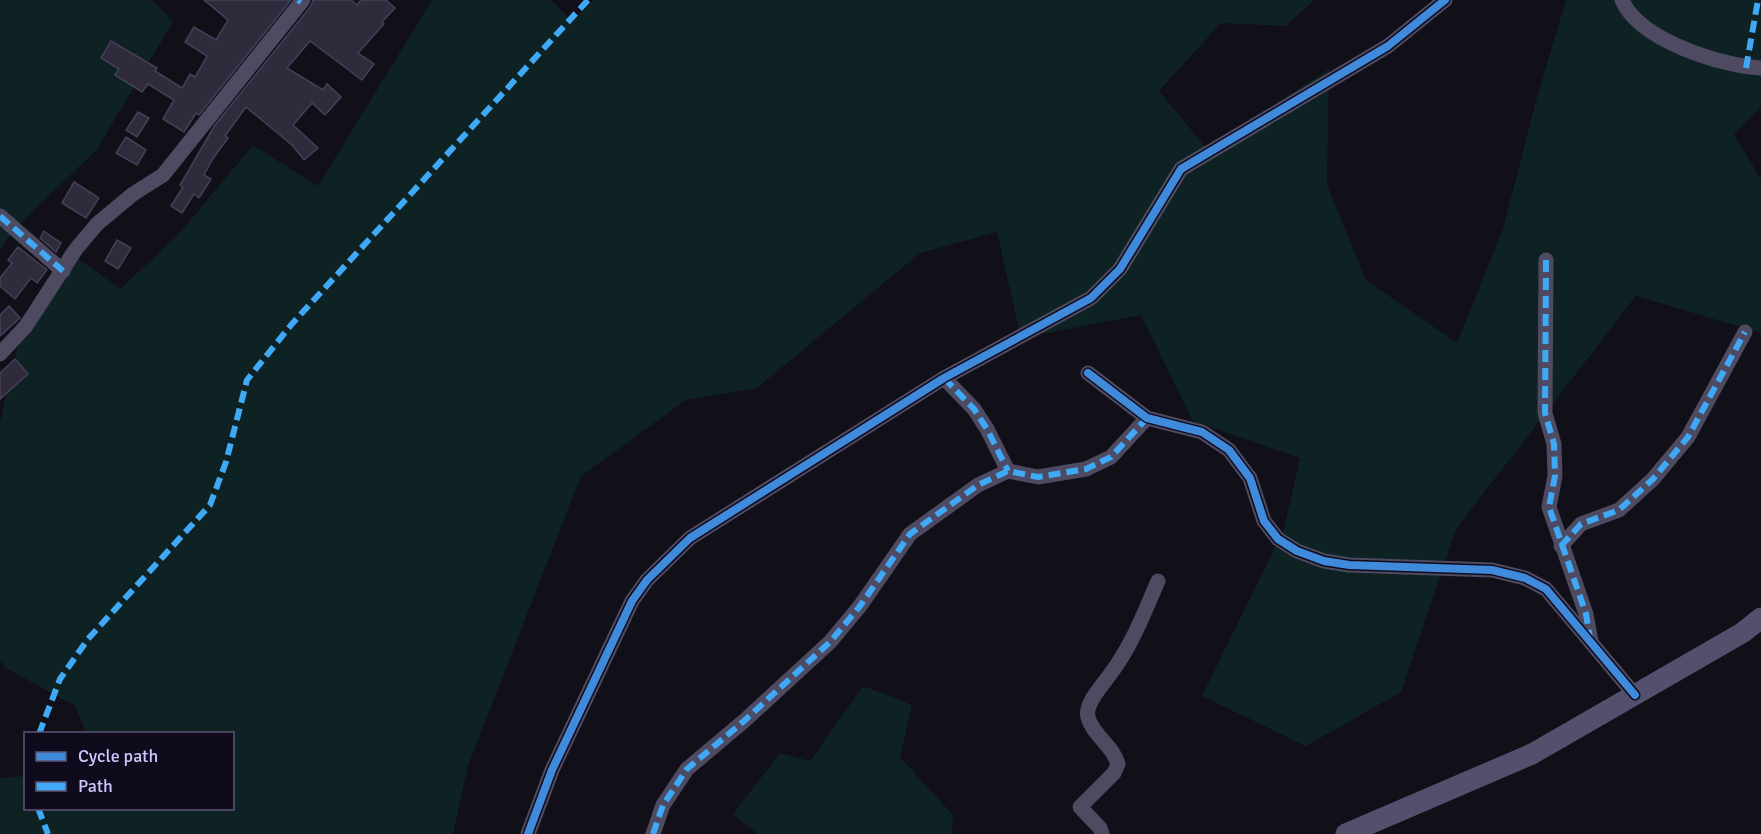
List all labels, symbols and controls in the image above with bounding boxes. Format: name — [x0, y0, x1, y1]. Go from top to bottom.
legend — [24, 732, 234, 810]
text: Cycle path — [78, 745, 158, 767]
text: Path — [78, 775, 113, 797]

